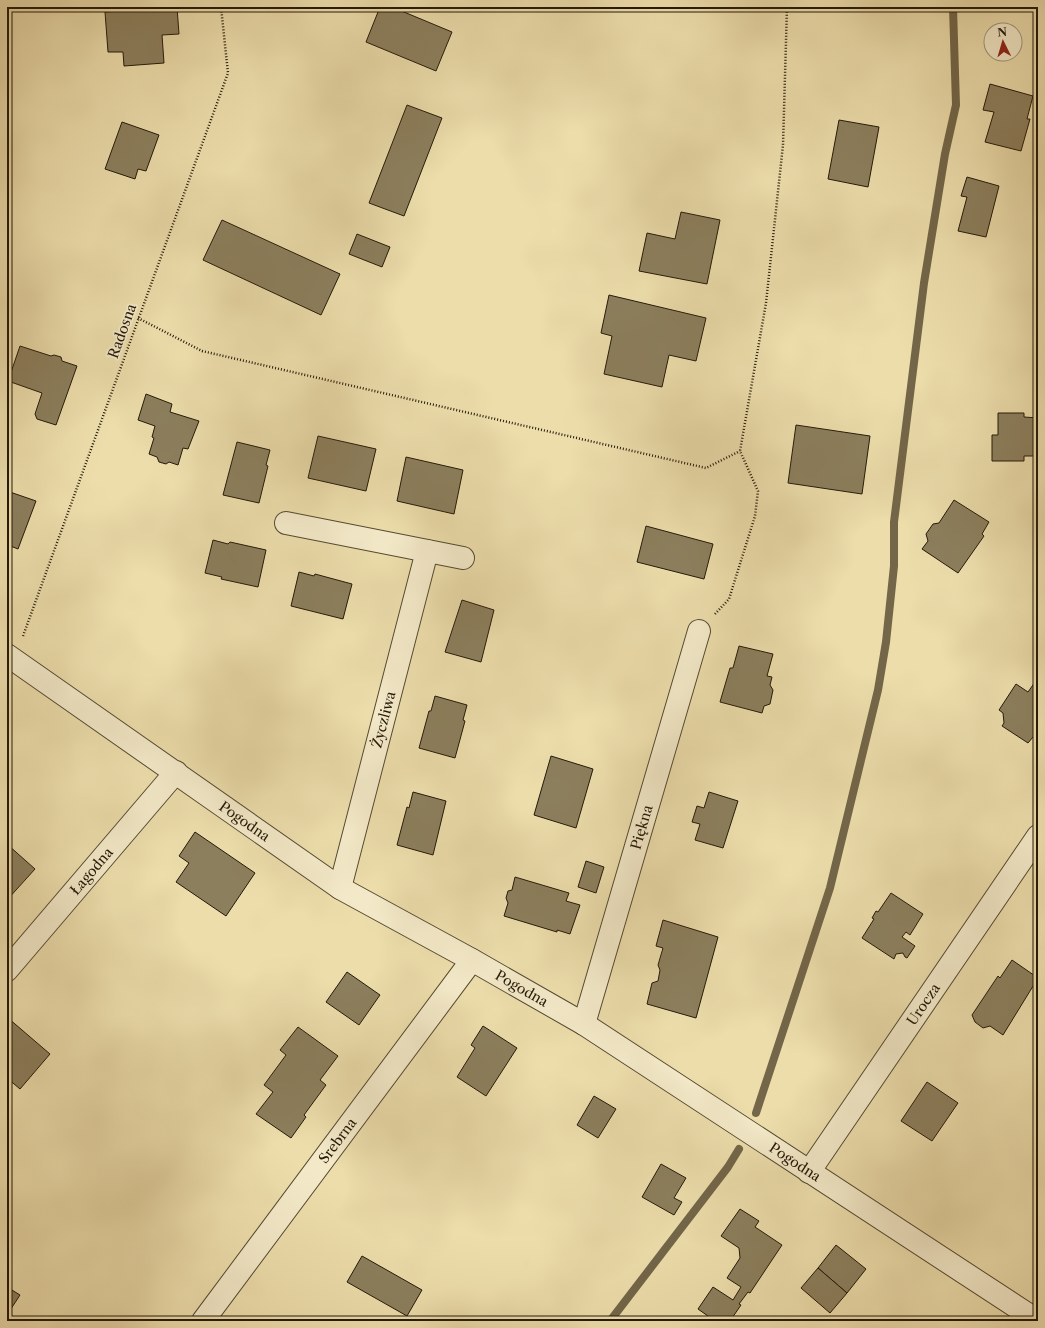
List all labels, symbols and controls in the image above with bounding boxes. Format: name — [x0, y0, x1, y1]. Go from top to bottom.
north arrow — [983, 22, 1023, 62]
text: N — [997, 25, 1008, 39]
street label: Radosna — [104, 301, 140, 361]
street label: Życzliwa — [368, 689, 400, 750]
street label: Pogodna — [216, 797, 274, 846]
street label: Piękna — [627, 802, 657, 852]
street label: Łagodna — [66, 843, 117, 899]
street label: Pogodna — [492, 966, 552, 1011]
street label: Urocza — [903, 979, 944, 1029]
street label: Srebrna — [315, 1114, 361, 1167]
street label: Pogodna — [766, 1139, 825, 1186]

